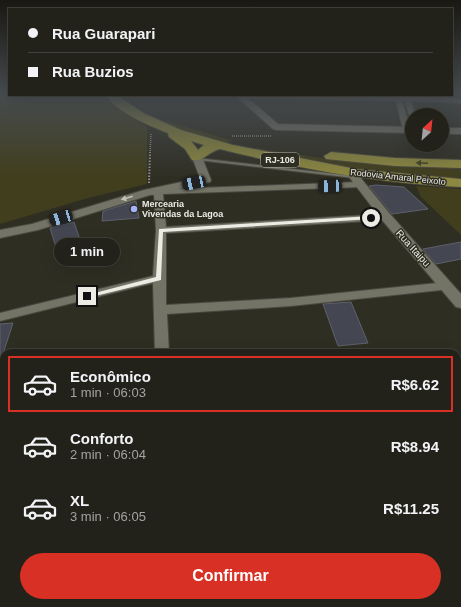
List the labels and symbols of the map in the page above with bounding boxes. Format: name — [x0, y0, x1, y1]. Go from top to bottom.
north arrow — [405, 108, 449, 152]
road number: RJ-106 — [261, 153, 299, 167]
one-way arrow — [415, 160, 428, 166]
street label: Rodovia Amaral Peixoto — [350, 167, 446, 187]
car — [181, 175, 207, 191]
car — [318, 180, 342, 192]
one-way arrow — [121, 195, 133, 201]
place label: Mercearia Vivendas da Lagoa — [142, 199, 224, 219]
marker: Mercearia Vivendas da Lagoa — [129, 204, 139, 214]
car — [48, 209, 74, 227]
route start — [362, 209, 380, 227]
street label: Rua Itaipu — [394, 227, 432, 269]
callout: 1 min — [54, 238, 120, 266]
route end — [78, 287, 96, 305]

